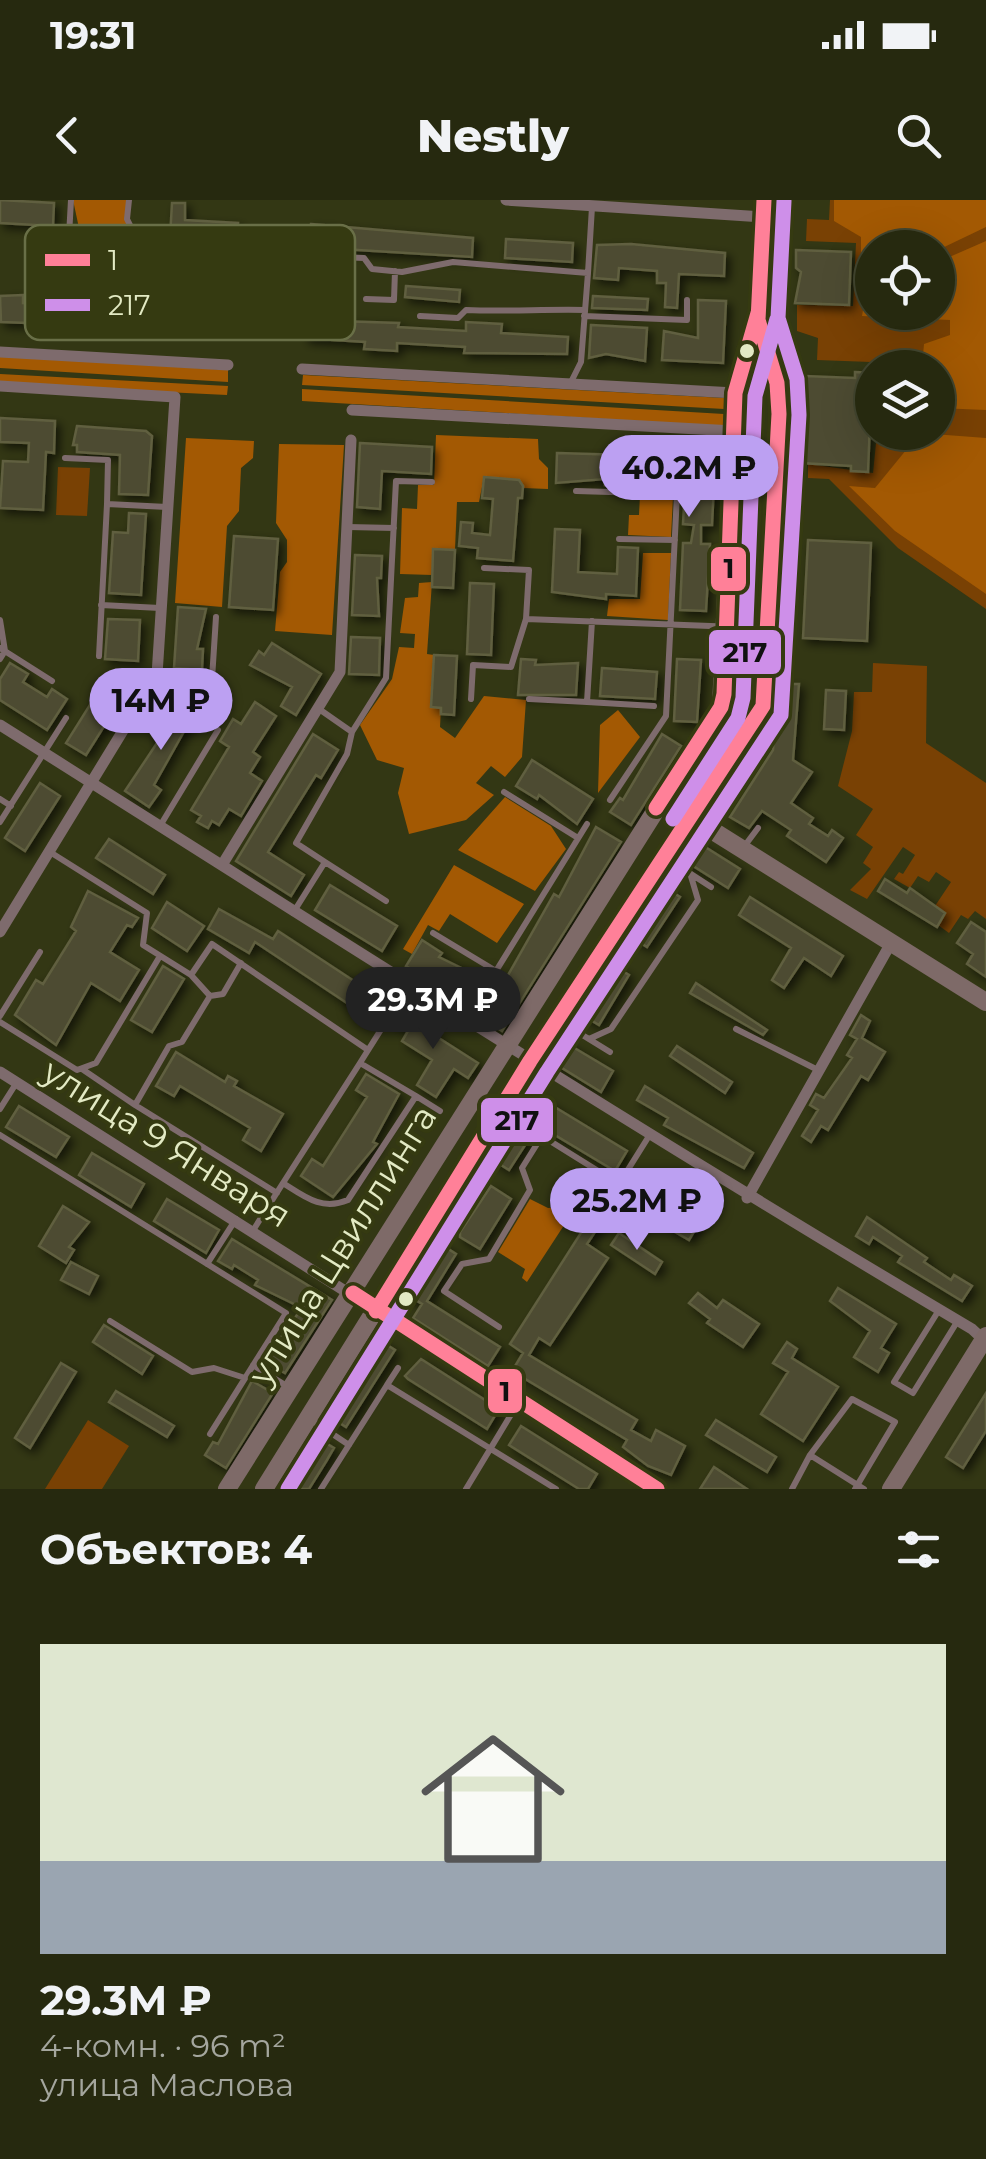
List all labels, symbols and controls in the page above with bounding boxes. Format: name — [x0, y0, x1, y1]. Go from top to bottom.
text: 19:31 — [50, 12, 136, 59]
icon: back — [40, 108, 95, 163]
text: Nestly — [417, 108, 569, 163]
icon: search — [891, 108, 946, 163]
legend — [25, 225, 355, 340]
map controls — [855, 230, 955, 450]
button: locate — [855, 230, 955, 330]
text: 1 — [108, 243, 118, 277]
text: 217 — [108, 288, 151, 322]
unlabelled marker — [737, 341, 757, 361]
button: layers — [855, 350, 955, 450]
pin: 40.2M ₽ — [597, 435, 781, 520]
text: 40.2M ₽ — [621, 448, 757, 487]
line badge: 1 — [709, 545, 748, 593]
text: 1 — [724, 551, 734, 585]
line badge: 217 — [707, 628, 783, 676]
text: 217 — [723, 635, 767, 669]
pin: 14M ₽ — [91, 668, 231, 753]
text: 14M ₽ — [111, 681, 211, 720]
pin: 29.3M ₽ — [341, 967, 525, 1052]
text: 29.3M ₽ — [368, 980, 498, 1019]
street label: улица 9 Января — [34, 1049, 299, 1237]
line badge: 217 — [479, 1096, 555, 1144]
street label: улица Цвиллинга — [238, 1097, 445, 1394]
text: 217 — [495, 1103, 539, 1137]
pin: 25.2M ₽ — [545, 1168, 729, 1253]
text: 25.2M ₽ — [572, 1181, 702, 1220]
unlabelled marker — [396, 1289, 416, 1309]
line badge: 1 — [486, 1367, 524, 1415]
text: 1 — [500, 1374, 510, 1408]
icon: filters — [891, 1522, 946, 1577]
text: Объектов: 4 — [40, 1523, 312, 1575]
icon: home — [403, 1709, 583, 1889]
text: 29.3M ₽ — [40, 1974, 212, 2026]
text: 4-комн. · 96 m² — [40, 2026, 286, 2065]
text: улица Маслова — [40, 2065, 294, 2104]

